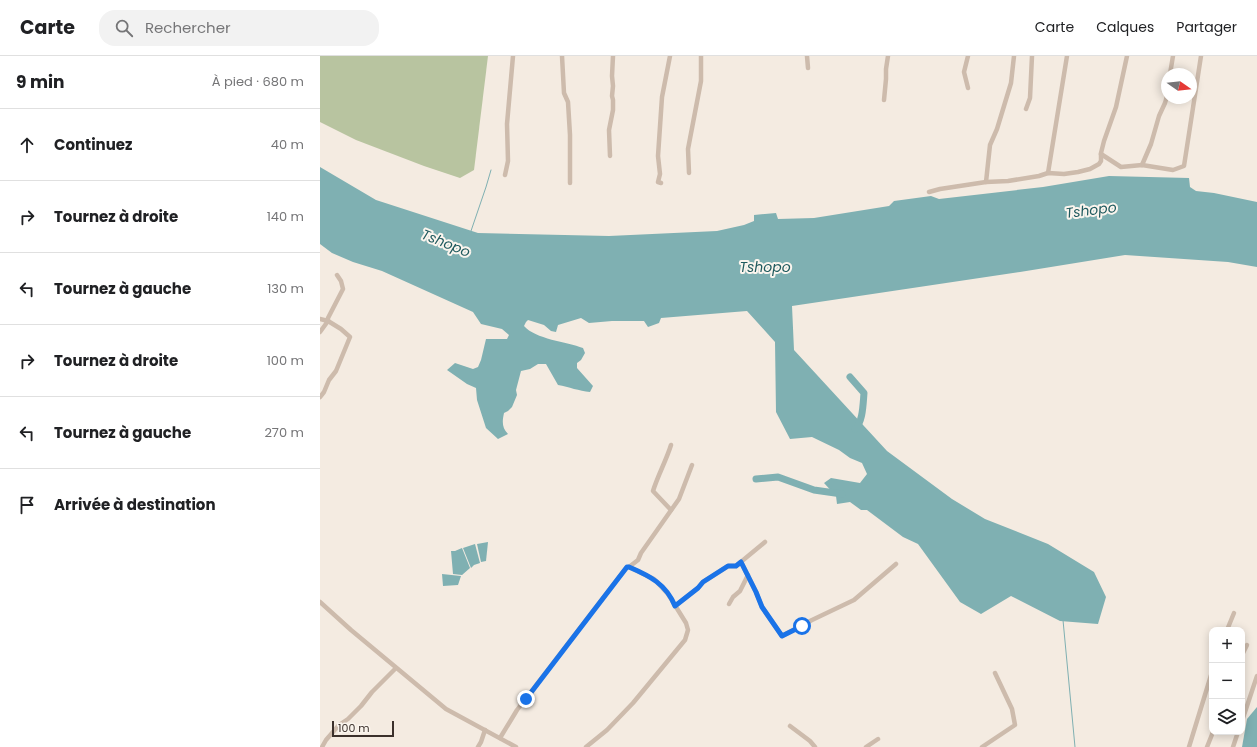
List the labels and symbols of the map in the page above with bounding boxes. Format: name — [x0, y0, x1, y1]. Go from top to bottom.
north arrow — [1161, 68, 1197, 104]
water label: Tshopo — [1064, 197, 1118, 223]
water label: Tshopo — [419, 224, 474, 262]
water label: Tshopo — [739, 257, 791, 277]
route start — [793, 617, 811, 635]
route end — [517, 690, 535, 708]
scale bar — [332, 719, 394, 738]

